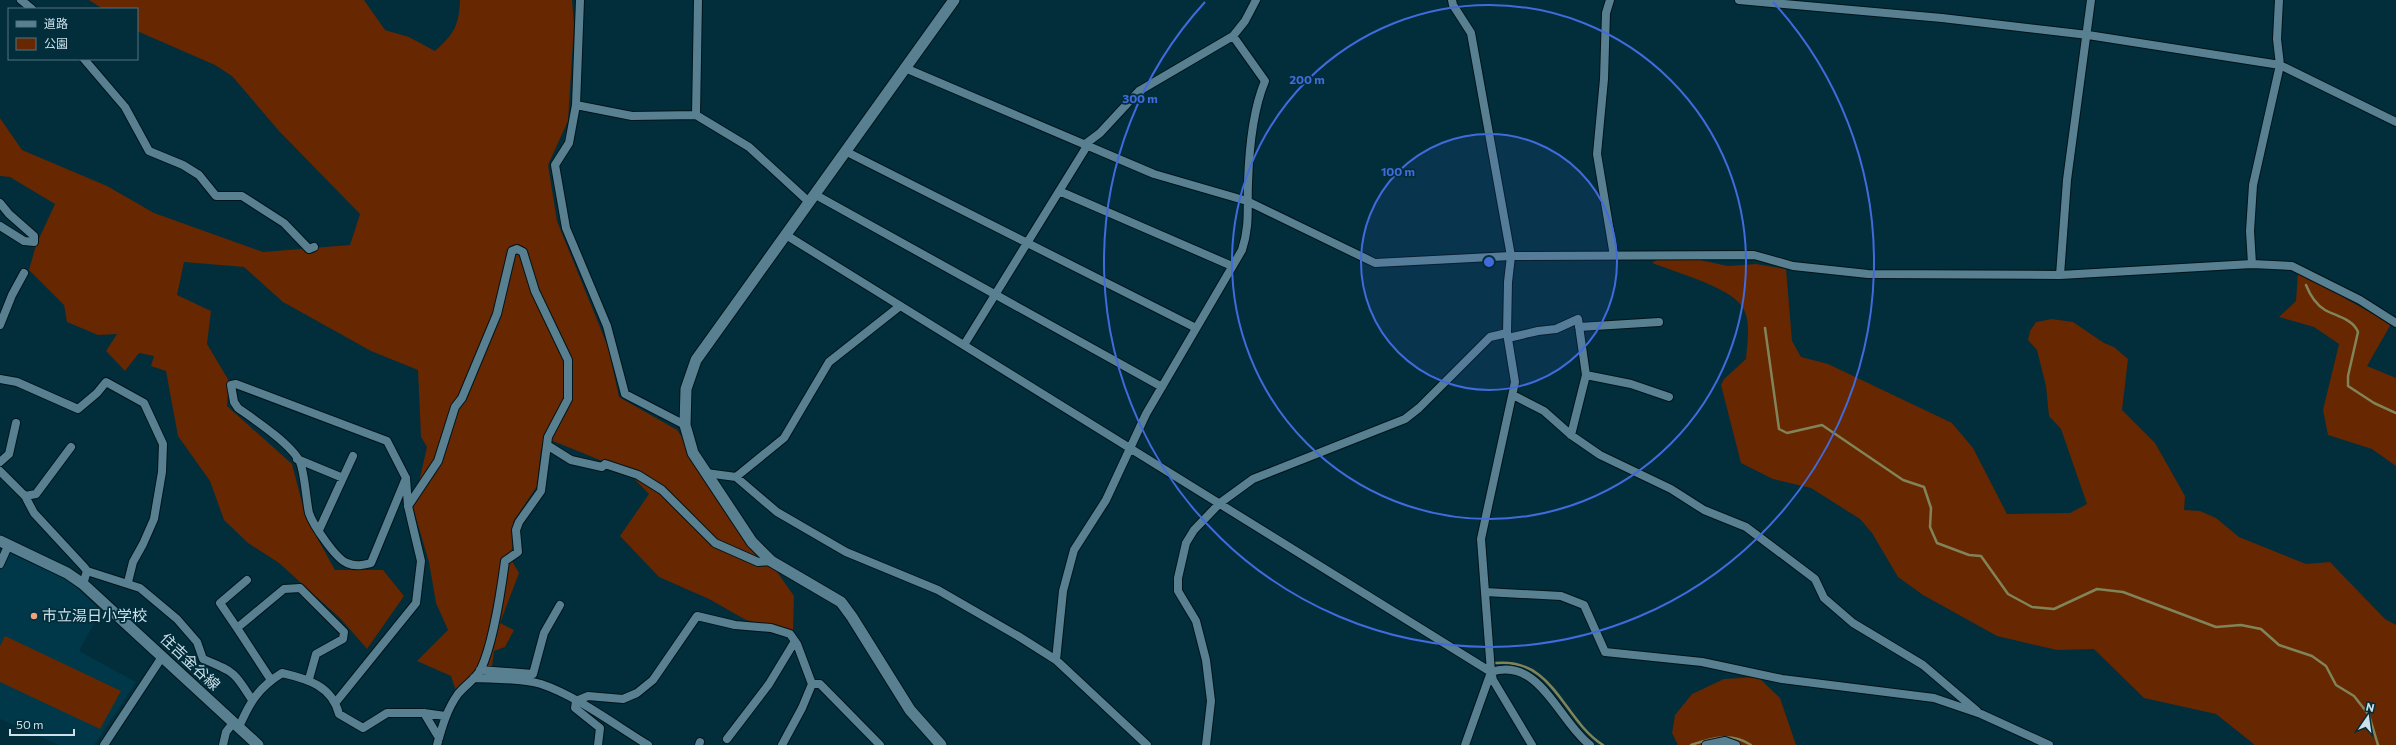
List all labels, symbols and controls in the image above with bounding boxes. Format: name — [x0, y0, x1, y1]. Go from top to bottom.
legend — [8, 8, 138, 60]
text: 道路 — [44, 16, 68, 30]
text: 公園 — [44, 36, 68, 50]
text: 200 m — [1289, 72, 1325, 86]
text: 300 m — [1122, 91, 1158, 105]
text: 100 m — [1381, 164, 1415, 178]
centre of rings — [1482, 255, 1496, 269]
place label: 市立湯日小学校 — [42, 606, 147, 624]
marker: 市立湯日小学校 — [29, 611, 39, 621]
street label: 住吉金谷線 — [157, 629, 224, 693]
north arrow — [2348, 697, 2388, 737]
text: N — [2365, 700, 2376, 714]
scale bar — [10, 711, 74, 737]
text: 50 m — [16, 717, 44, 731]

